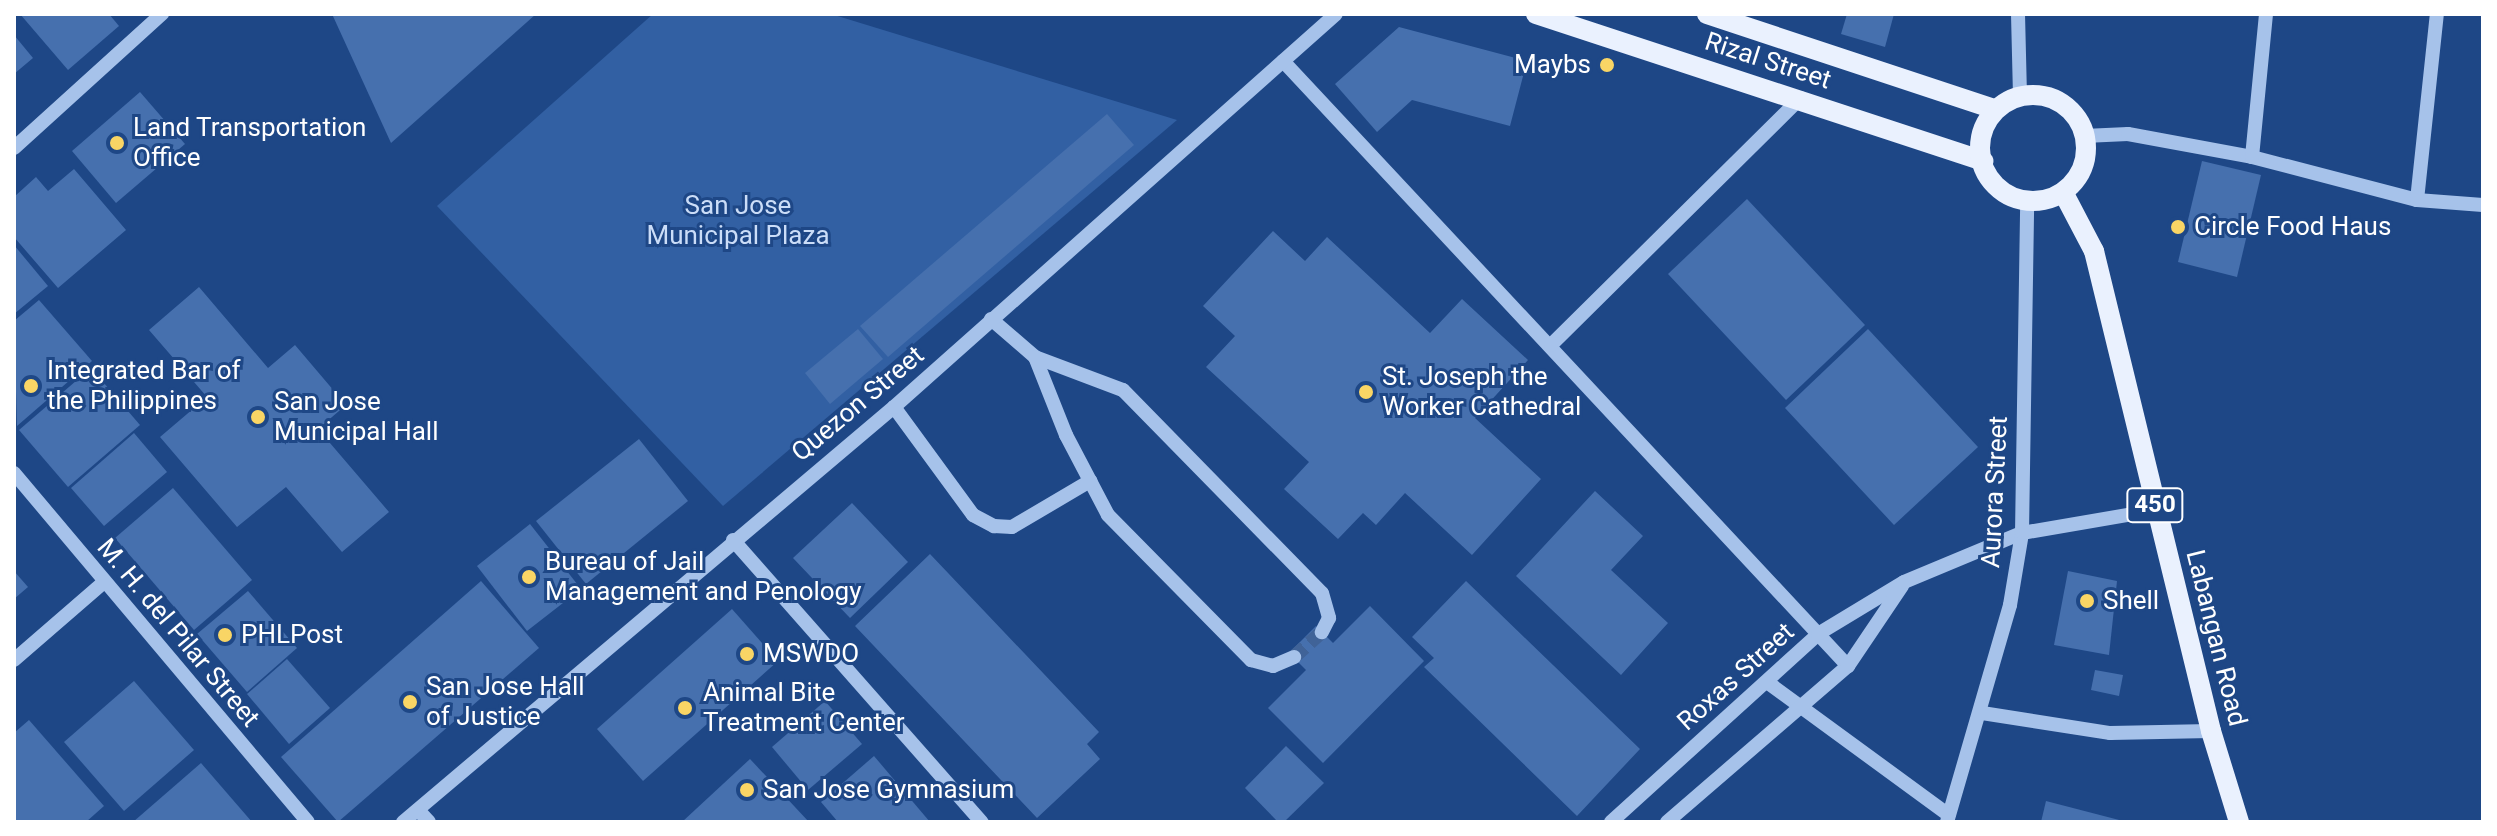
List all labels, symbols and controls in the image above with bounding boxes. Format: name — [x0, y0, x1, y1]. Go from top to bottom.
street label: Rizal Street — [1701, 26, 1835, 96]
place label: Maybs — [1514, 49, 1591, 81]
marker: Maybs — [1598, 56, 1616, 74]
place label: Land Transportation Office — [133, 112, 367, 174]
marker: Land Transportation Office — [108, 134, 126, 152]
park label: San Jose Municipal Plaza — [646, 190, 830, 252]
place label: Circle Food Haus — [2194, 211, 2391, 243]
marker: Circle Food Haus — [2169, 218, 2187, 236]
street label: Quezon Street — [786, 340, 930, 468]
place label: Integrated Bar of the Philippines — [47, 355, 241, 416]
place label: St. Joseph the Worker Cathedral — [1382, 361, 1581, 422]
marker: Integrated Bar of the Philippines — [22, 377, 40, 395]
marker: St. Joseph the Worker Cathedral — [1357, 383, 1375, 401]
place label: San Jose Municipal Hall — [274, 386, 438, 448]
marker: San Jose Municipal Hall — [249, 408, 267, 426]
street label: Aurora Street — [1975, 415, 2015, 569]
road number: 450 — [2125, 485, 2185, 525]
street label: M. H. del Pilar Street — [90, 533, 266, 733]
place label: Bureau of Jail Management and Penology — [545, 546, 862, 608]
street label: Labangan Road — [2179, 547, 2253, 729]
marker: Bureau of Jail Management and Penology — [520, 568, 538, 586]
place label: Shell — [2103, 585, 2159, 617]
marker: Shell — [2078, 592, 2096, 610]
street label: Roxas Street — [1671, 617, 1801, 737]
place label: PHLPost — [241, 619, 343, 651]
marker: PHLPost — [216, 626, 234, 644]
place label: MSWDO — [763, 638, 859, 670]
marker: MSWDO — [738, 645, 756, 663]
place label: San Jose Hall of Justice — [426, 671, 585, 732]
place label: Animal Bite Treatment Center — [703, 677, 905, 738]
marker: San Jose Hall of Justice — [401, 693, 419, 711]
marker: Animal Bite Treatment Center — [674, 697, 696, 719]
place label: San Jose Gymnasium — [763, 774, 1014, 806]
marker: San Jose Gymnasium — [738, 781, 756, 799]

